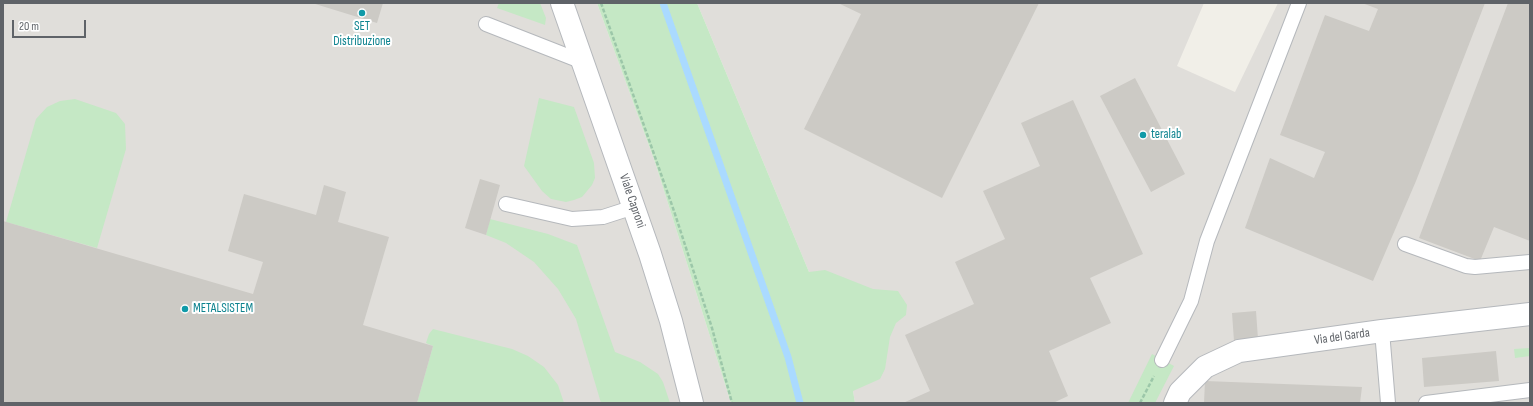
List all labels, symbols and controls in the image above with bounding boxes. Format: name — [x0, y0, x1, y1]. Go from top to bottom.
marker: SET Distribuzione — [357, 8, 367, 18]
scale bar — [14, 12, 88, 38]
text: 20 m — [19, 19, 39, 34]
place label: SET Distribuzione — [333, 19, 391, 50]
place label: teralab — [1151, 127, 1181, 143]
marker: teralab — [1138, 130, 1148, 140]
street label: Viale Caproni — [615, 172, 649, 230]
place label: METALSISTEM — [193, 301, 253, 317]
marker: METALSISTEM — [180, 304, 190, 314]
street label: Via del Garda — [1313, 325, 1371, 349]

